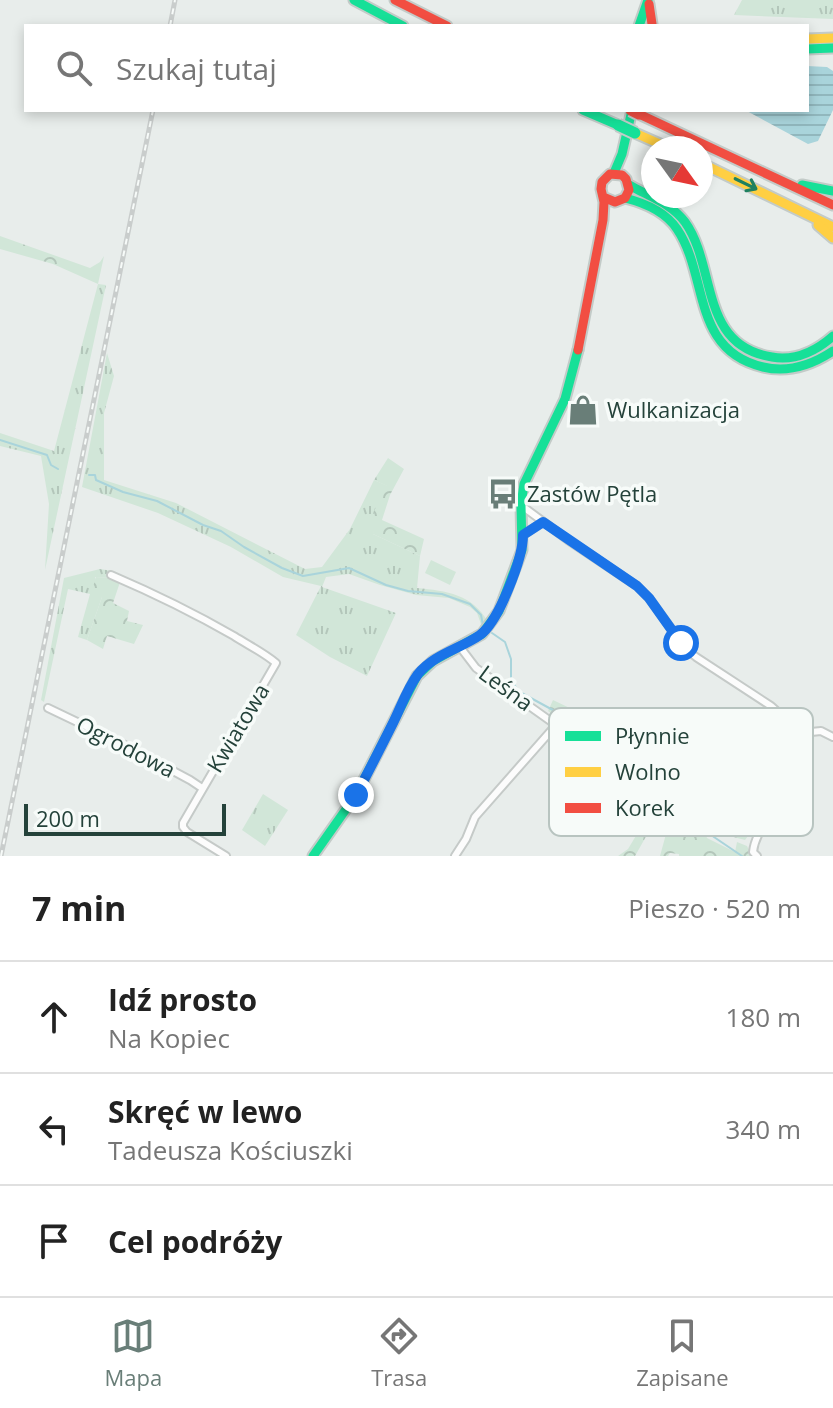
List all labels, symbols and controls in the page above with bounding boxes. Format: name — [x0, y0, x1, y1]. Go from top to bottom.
search box — [24, 24, 809, 112]
icon: search — [52, 46, 96, 90]
text: Szukaj tutaj — [116, 48, 277, 89]
north arrow — [641, 136, 713, 208]
one-way arrow — [734, 177, 758, 192]
shop icon: Wulkanizacja — [566, 393, 600, 427]
place label: Wulkanizacja — [607, 394, 740, 424]
bus stop icon: Zastów Pętla — [486, 477, 520, 511]
place label: Zastów Pętla — [527, 478, 657, 508]
route start — [663, 625, 699, 661]
street label: Leśna — [473, 657, 540, 717]
street label: Kwiatowa — [199, 677, 275, 777]
street label: Ogrodowa — [72, 708, 181, 784]
legend — [549, 708, 813, 836]
text: Płynnie — [615, 720, 690, 750]
text: Wolno — [615, 756, 681, 786]
route end — [338, 777, 374, 813]
text: Korek — [615, 792, 675, 822]
scale bar — [24, 800, 226, 836]
text: 200 m — [36, 803, 100, 833]
text: 7 min — [32, 885, 126, 931]
text: Pieszo · 520 m — [628, 890, 801, 926]
text: Idź prosto — [108, 979, 257, 1020]
icon: ahead — [32, 995, 76, 1039]
text: 180 m — [726, 999, 801, 1035]
text: Na Kopiec — [108, 1020, 230, 1056]
text: Skręć w lewo — [108, 1091, 302, 1132]
icon: left — [32, 1107, 76, 1151]
text: 340 m — [726, 1111, 801, 1147]
text: Tadeusza Kościuszki — [108, 1132, 353, 1168]
icon: arrive — [32, 1219, 76, 1263]
text: Cel podróży — [108, 1221, 282, 1262]
tab: Mapa — [104, 1314, 162, 1392]
tab: Trasa — [371, 1314, 427, 1392]
tab: Zapisane — [636, 1314, 729, 1392]

